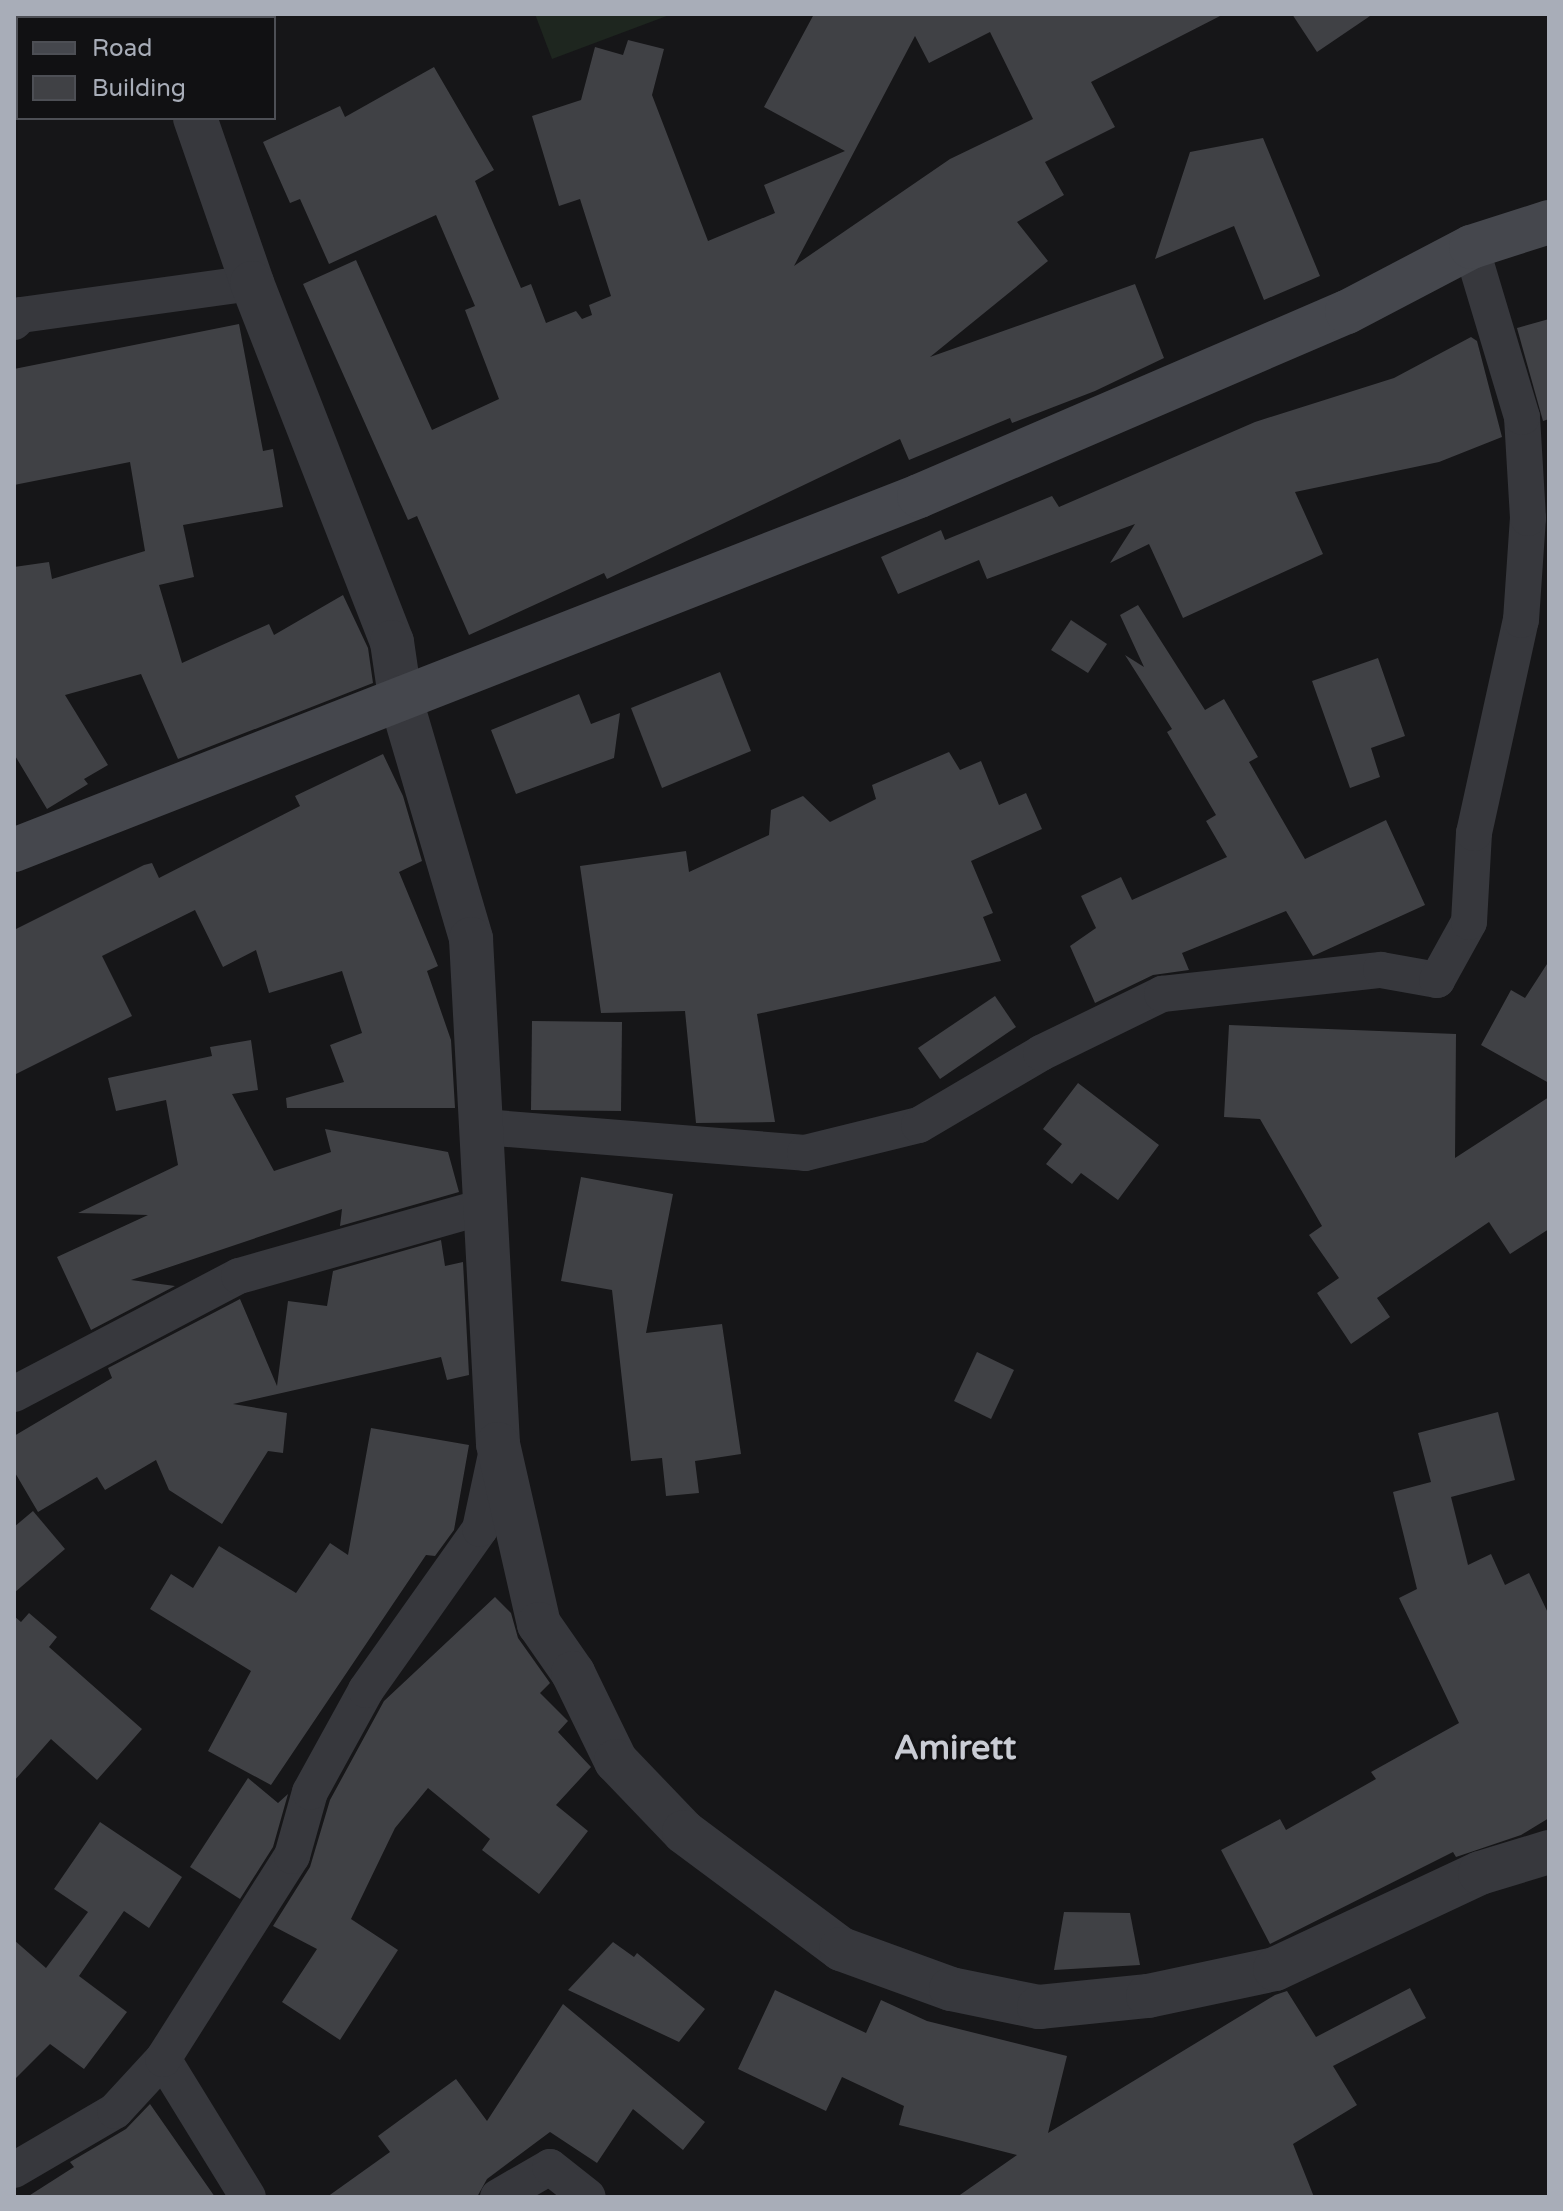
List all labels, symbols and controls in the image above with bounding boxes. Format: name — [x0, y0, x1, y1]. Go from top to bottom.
legend — [16, 16, 276, 120]
text: Road — [92, 34, 152, 63]
text: Building — [92, 74, 186, 103]
district label: Amirett — [894, 1729, 1016, 1769]

